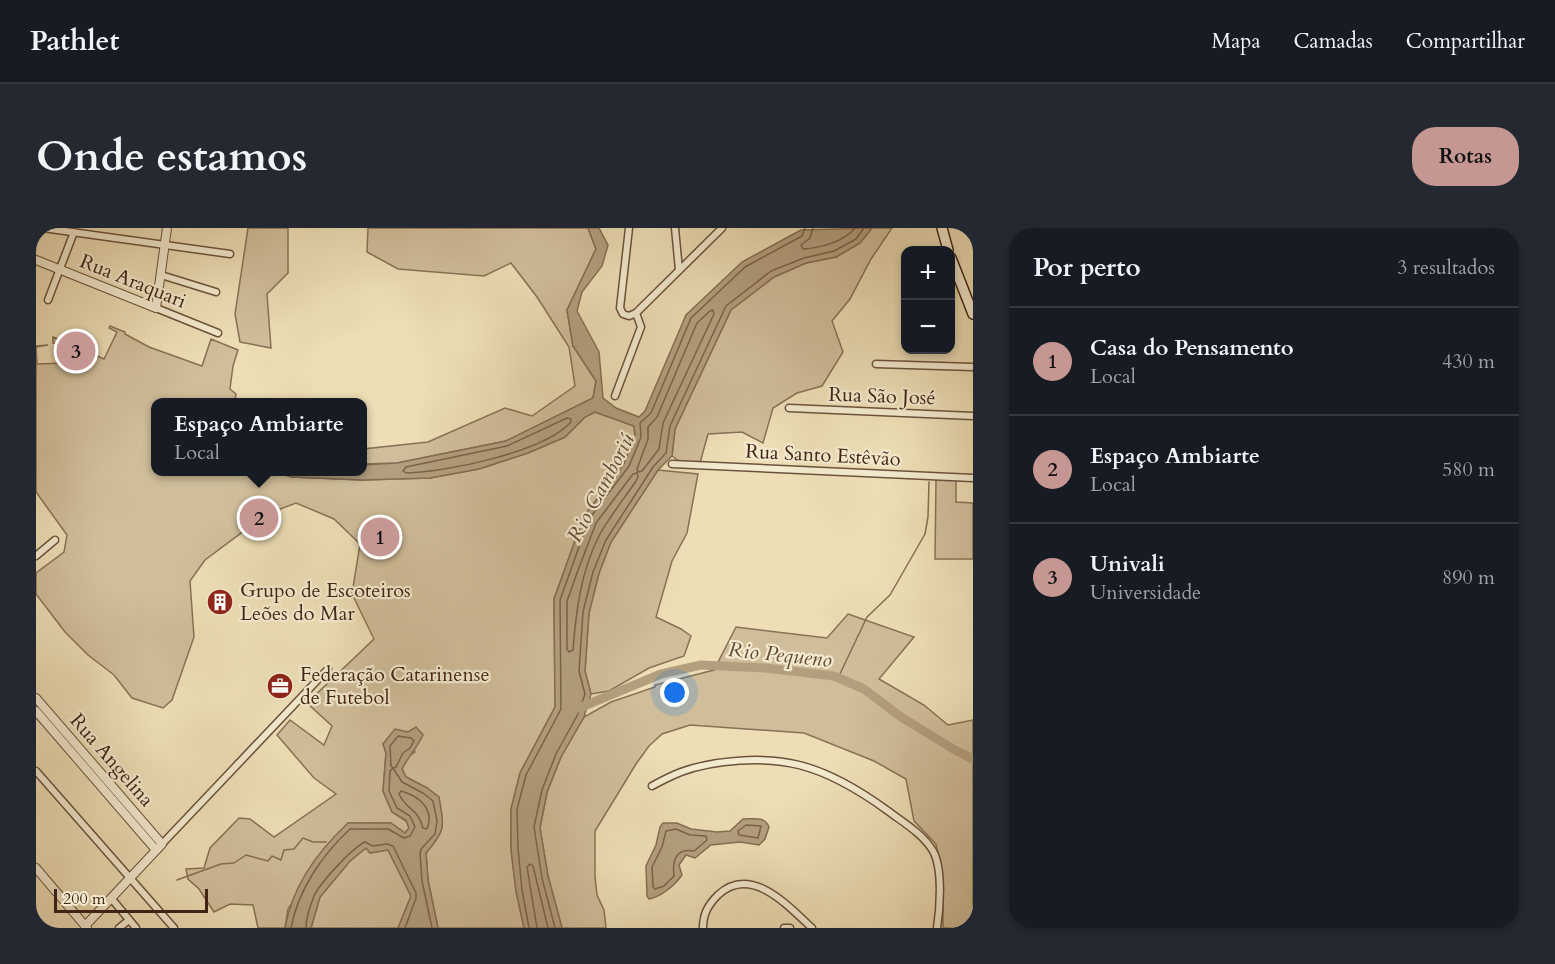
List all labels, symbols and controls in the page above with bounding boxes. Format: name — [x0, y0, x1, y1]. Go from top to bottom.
text: Pathlet — [30, 22, 119, 60]
text: Mapa — [1211, 27, 1261, 56]
text: Camadas — [1294, 27, 1373, 56]
text: Compartilhar — [1406, 27, 1525, 56]
button: Rotas — [1412, 127, 1519, 186]
text: Onde estamos — [36, 128, 307, 185]
map controls — [901, 246, 955, 354]
button: + — [901, 246, 955, 300]
street label: Rua Araquari — [76, 247, 190, 315]
text: Por perto — [1033, 250, 1141, 285]
text: 3 resultados — [1397, 254, 1495, 281]
button: − — [901, 300, 955, 354]
pin: 3 — [56, 328, 96, 374]
text: Casa do Pensamento — [1090, 333, 1294, 363]
text: 1 — [1047, 348, 1058, 375]
text: 430 m — [1442, 348, 1495, 375]
text: Local — [1090, 363, 1136, 390]
street label: Rua São José — [828, 381, 936, 411]
popup — [151, 398, 367, 476]
text: Espaço Ambiarte — [174, 409, 344, 439]
water label: Rio Camboriú — [560, 428, 642, 548]
street label: Rua Santo Estêvão — [745, 437, 902, 473]
text: Local — [174, 439, 220, 466]
text: Espaço Ambiarte — [1090, 441, 1260, 471]
text: 2 — [1047, 456, 1058, 483]
text: 580 m — [1442, 456, 1495, 483]
text: Local — [1090, 471, 1136, 498]
pin: 2 — [240, 496, 278, 540]
pin: 1 — [360, 514, 400, 560]
text: Univali — [1090, 549, 1165, 579]
text: 3 — [1047, 564, 1058, 591]
text: 890 m — [1442, 564, 1495, 591]
place label: Grupo de Escoteiros Leões do Mar — [240, 577, 411, 627]
text: Universidade — [1090, 579, 1201, 606]
building icon: Grupo de Escoteiros Leões do Mar — [205, 587, 235, 617]
water label: Rio Pequeno — [727, 635, 834, 675]
place label: Federação Catarinense de Futebol — [300, 661, 490, 711]
office icon: Federação Catarinense de Futebol — [265, 671, 295, 701]
your location — [660, 678, 689, 707]
street label: Rua Angelina — [64, 708, 160, 813]
scale bar — [54, 886, 208, 914]
text: 200 m — [63, 888, 105, 910]

